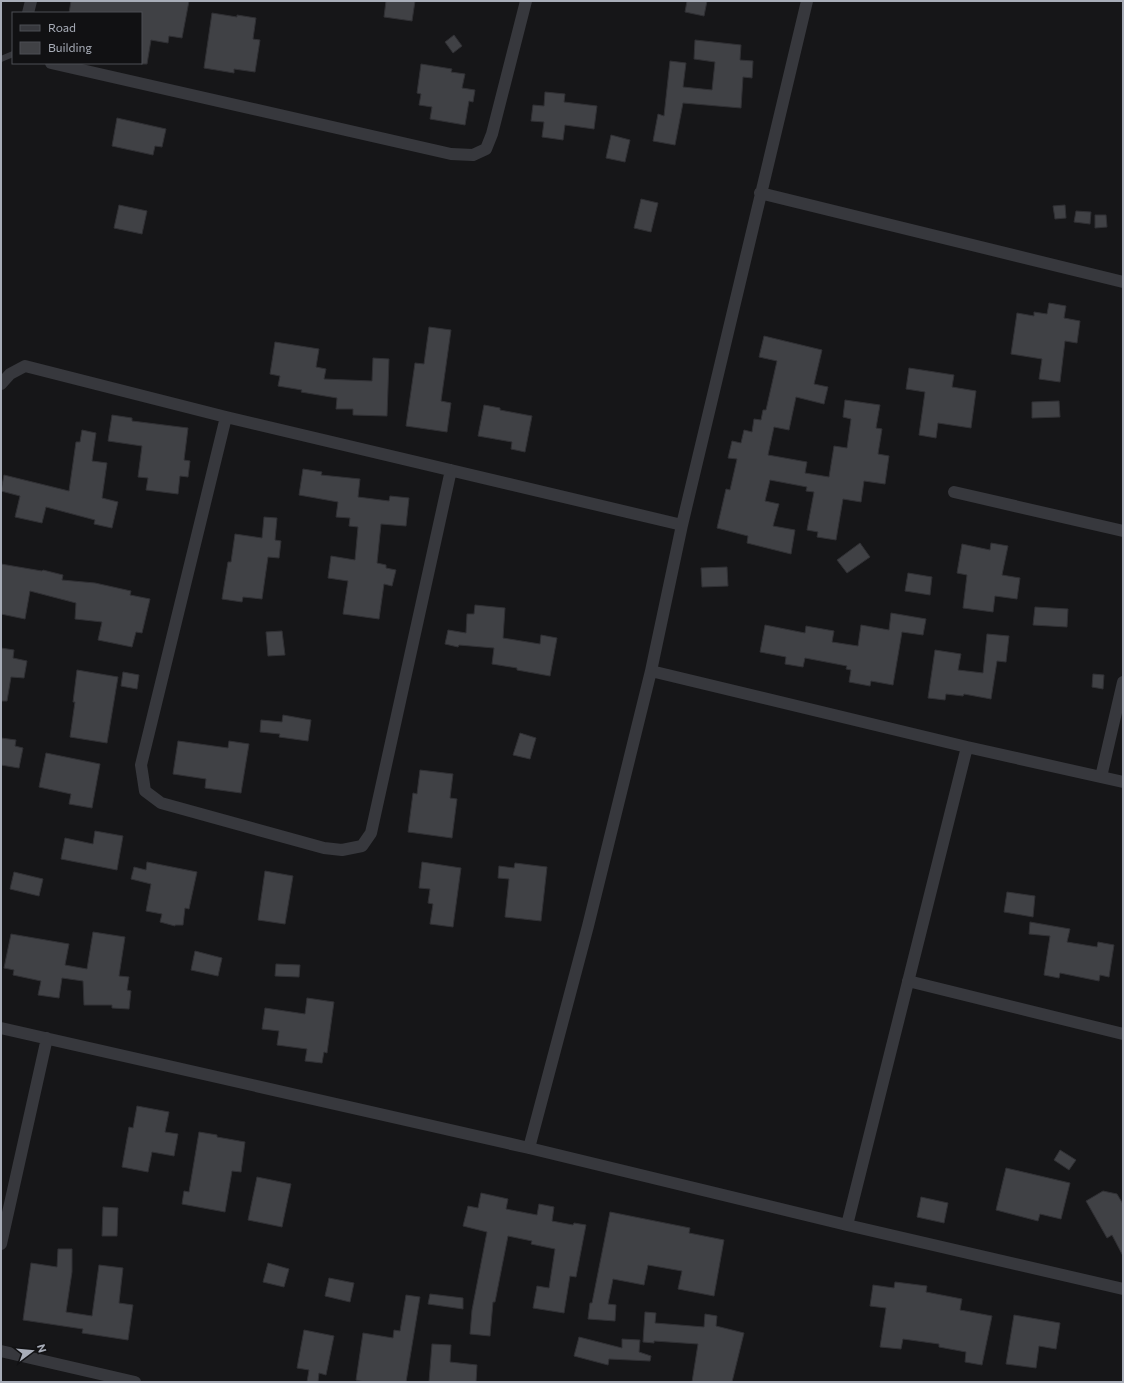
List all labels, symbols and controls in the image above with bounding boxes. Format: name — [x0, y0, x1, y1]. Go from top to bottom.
legend — [12, 12, 142, 64]
text: Road — [48, 20, 76, 34]
text: Building — [48, 40, 92, 54]
north arrow — [12, 1331, 52, 1371]
text: N — [35, 1342, 49, 1354]

